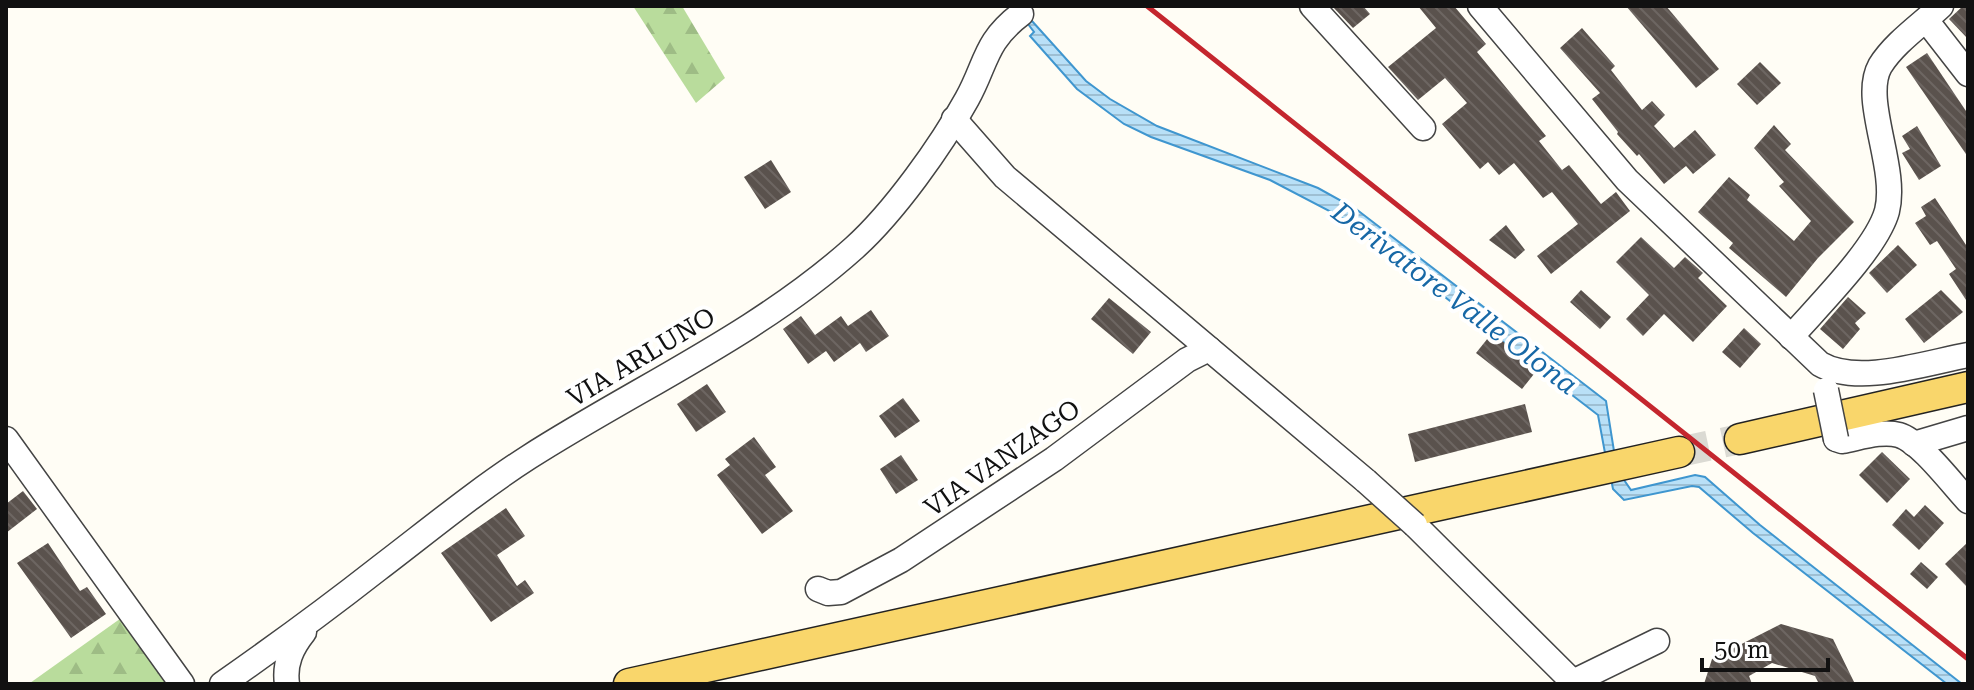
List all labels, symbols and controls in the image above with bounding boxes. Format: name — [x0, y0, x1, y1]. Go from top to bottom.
water label: Derivatore Valle Olona — [1325, 195, 1584, 401]
street label: VIA ARLUNO — [562, 301, 720, 413]
street label: VIA VANZAGO — [918, 393, 1086, 523]
scale bar — [1702, 622, 1828, 672]
text: 50 m — [1714, 636, 1769, 664]

